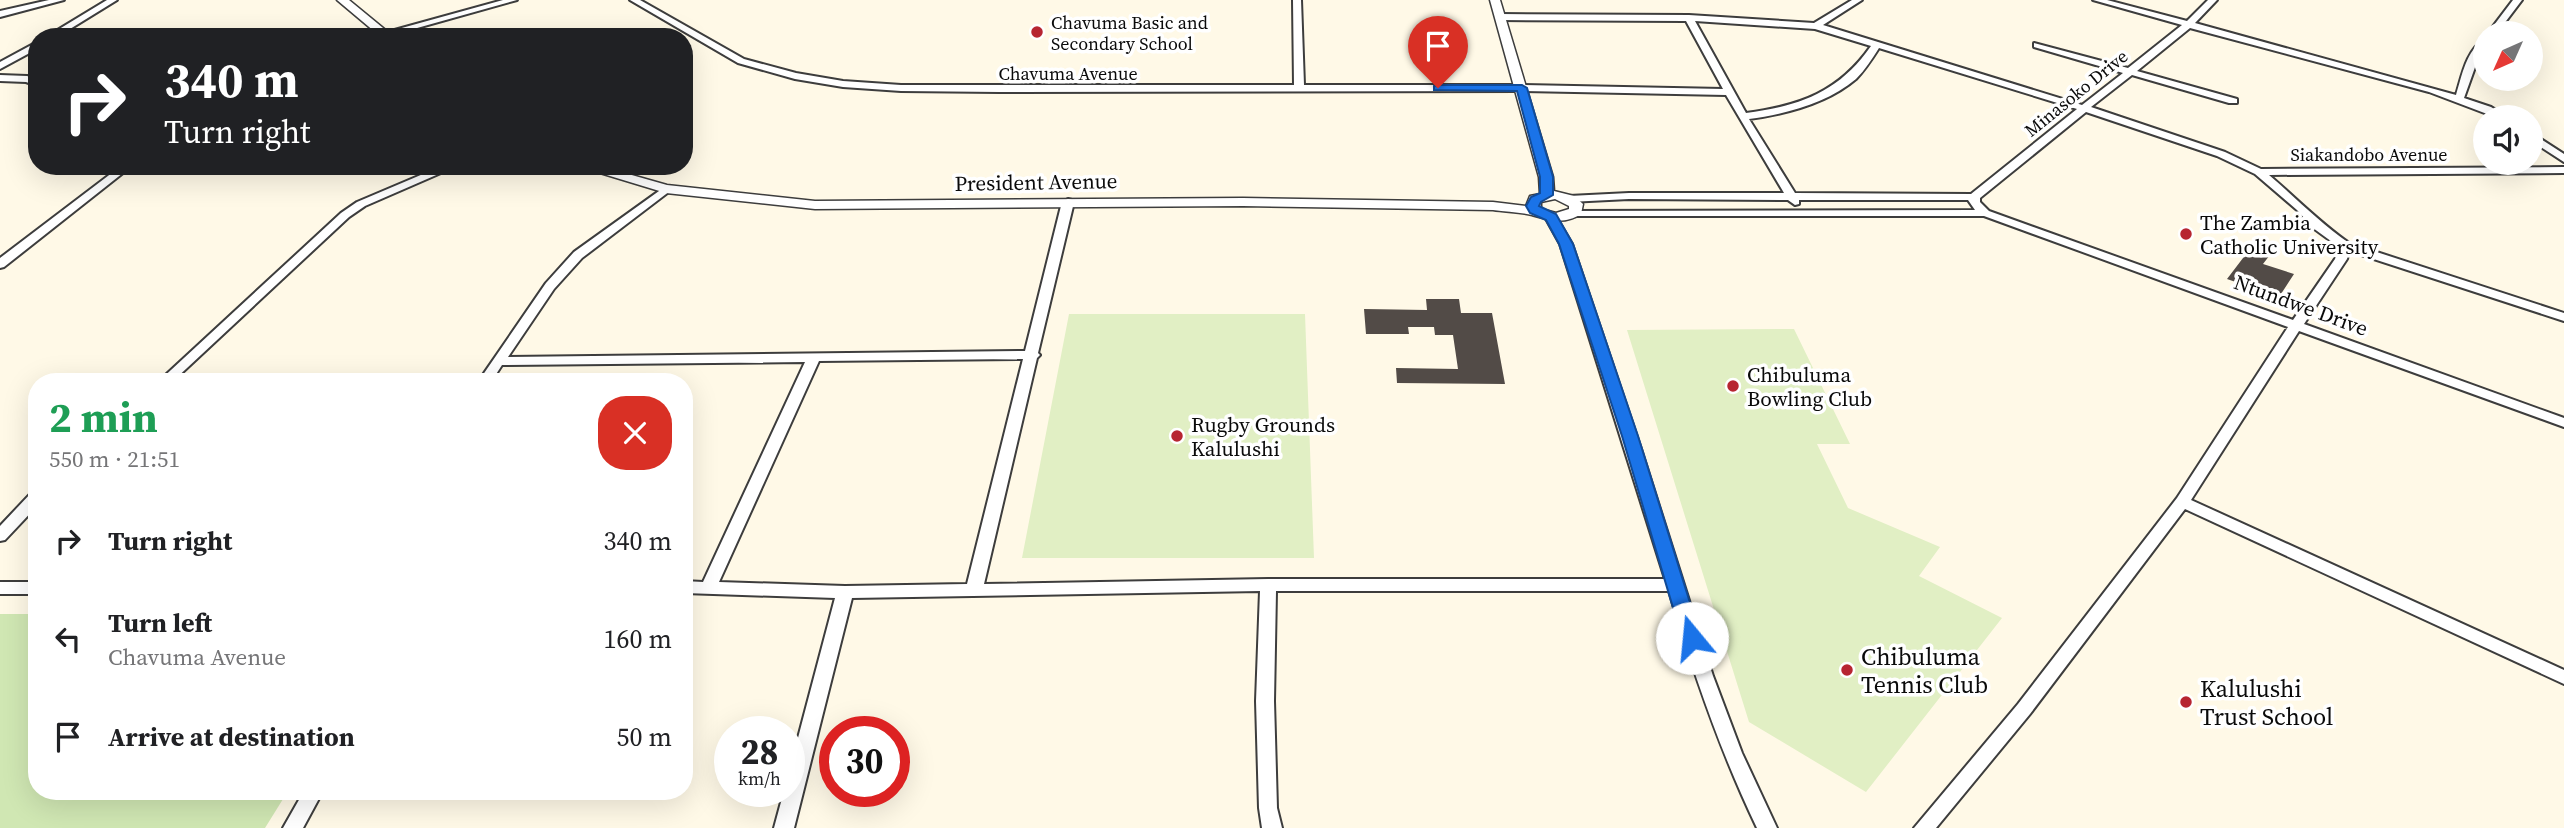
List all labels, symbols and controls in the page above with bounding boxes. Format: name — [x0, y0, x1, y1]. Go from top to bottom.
place label: Chavuma Basic and Secondary School — [1051, 10, 1208, 56]
pin — [1408, 16, 1468, 88]
north arrow — [2473, 21, 2543, 91]
map controls — [2473, 21, 2543, 175]
marker: Chavuma Basic and Secondary School — [1029, 24, 1045, 40]
icon: arrive — [1419, 27, 1457, 65]
street label: Minasoko Drive — [2019, 44, 2133, 142]
text: 340 m — [164, 46, 299, 113]
icon: right — [49, 56, 140, 147]
street label: Chavuma Avenue — [998, 61, 1138, 86]
button: sound — [2473, 105, 2543, 175]
text: Turn right — [164, 110, 310, 154]
street label: Siakandobo Avenue — [2290, 142, 2448, 167]
street label: President Avenue — [954, 166, 1118, 198]
place label: The Zambia Catholic University — [2200, 208, 2378, 261]
marker: The Zambia Catholic University — [2178, 226, 2194, 242]
street label: Ntundwe Drive — [2230, 267, 2372, 343]
place label: Chibuluma Bowling Club — [1747, 360, 1872, 413]
marker: Chibuluma Bowling Club — [1725, 378, 1741, 394]
text: 2 min — [49, 388, 158, 446]
button: close — [598, 396, 672, 470]
place label: Rugby Grounds Kalulushi — [1191, 410, 1335, 463]
marker: Rugby Grounds Kalulushi — [1169, 428, 1185, 444]
text: 550 m · 21:51 — [49, 443, 180, 475]
icon: right — [49, 522, 87, 560]
text: Turn right — [108, 523, 232, 559]
text: 340 m — [604, 523, 672, 559]
position arrow — [1655, 601, 1729, 675]
text: Turn left — [108, 605, 212, 641]
icon: left — [49, 620, 87, 658]
text: 160 m — [604, 621, 672, 657]
place label: Chibuluma Tennis Club — [1861, 640, 1988, 701]
text: Chavuma Avenue — [108, 641, 286, 673]
marker: Chibuluma Tennis Club — [1839, 662, 1855, 678]
place label: Kalulushi Trust School — [2200, 672, 2333, 733]
marker: Kalulushi Trust School — [2178, 694, 2194, 710]
speed limit sign: 30 — [819, 716, 910, 807]
icon: arrive — [49, 718, 87, 756]
text: Arrive at destination — [108, 719, 355, 755]
text: 50 m — [617, 719, 672, 755]
text: 28 — [741, 728, 778, 776]
text: km/h — [738, 766, 781, 791]

